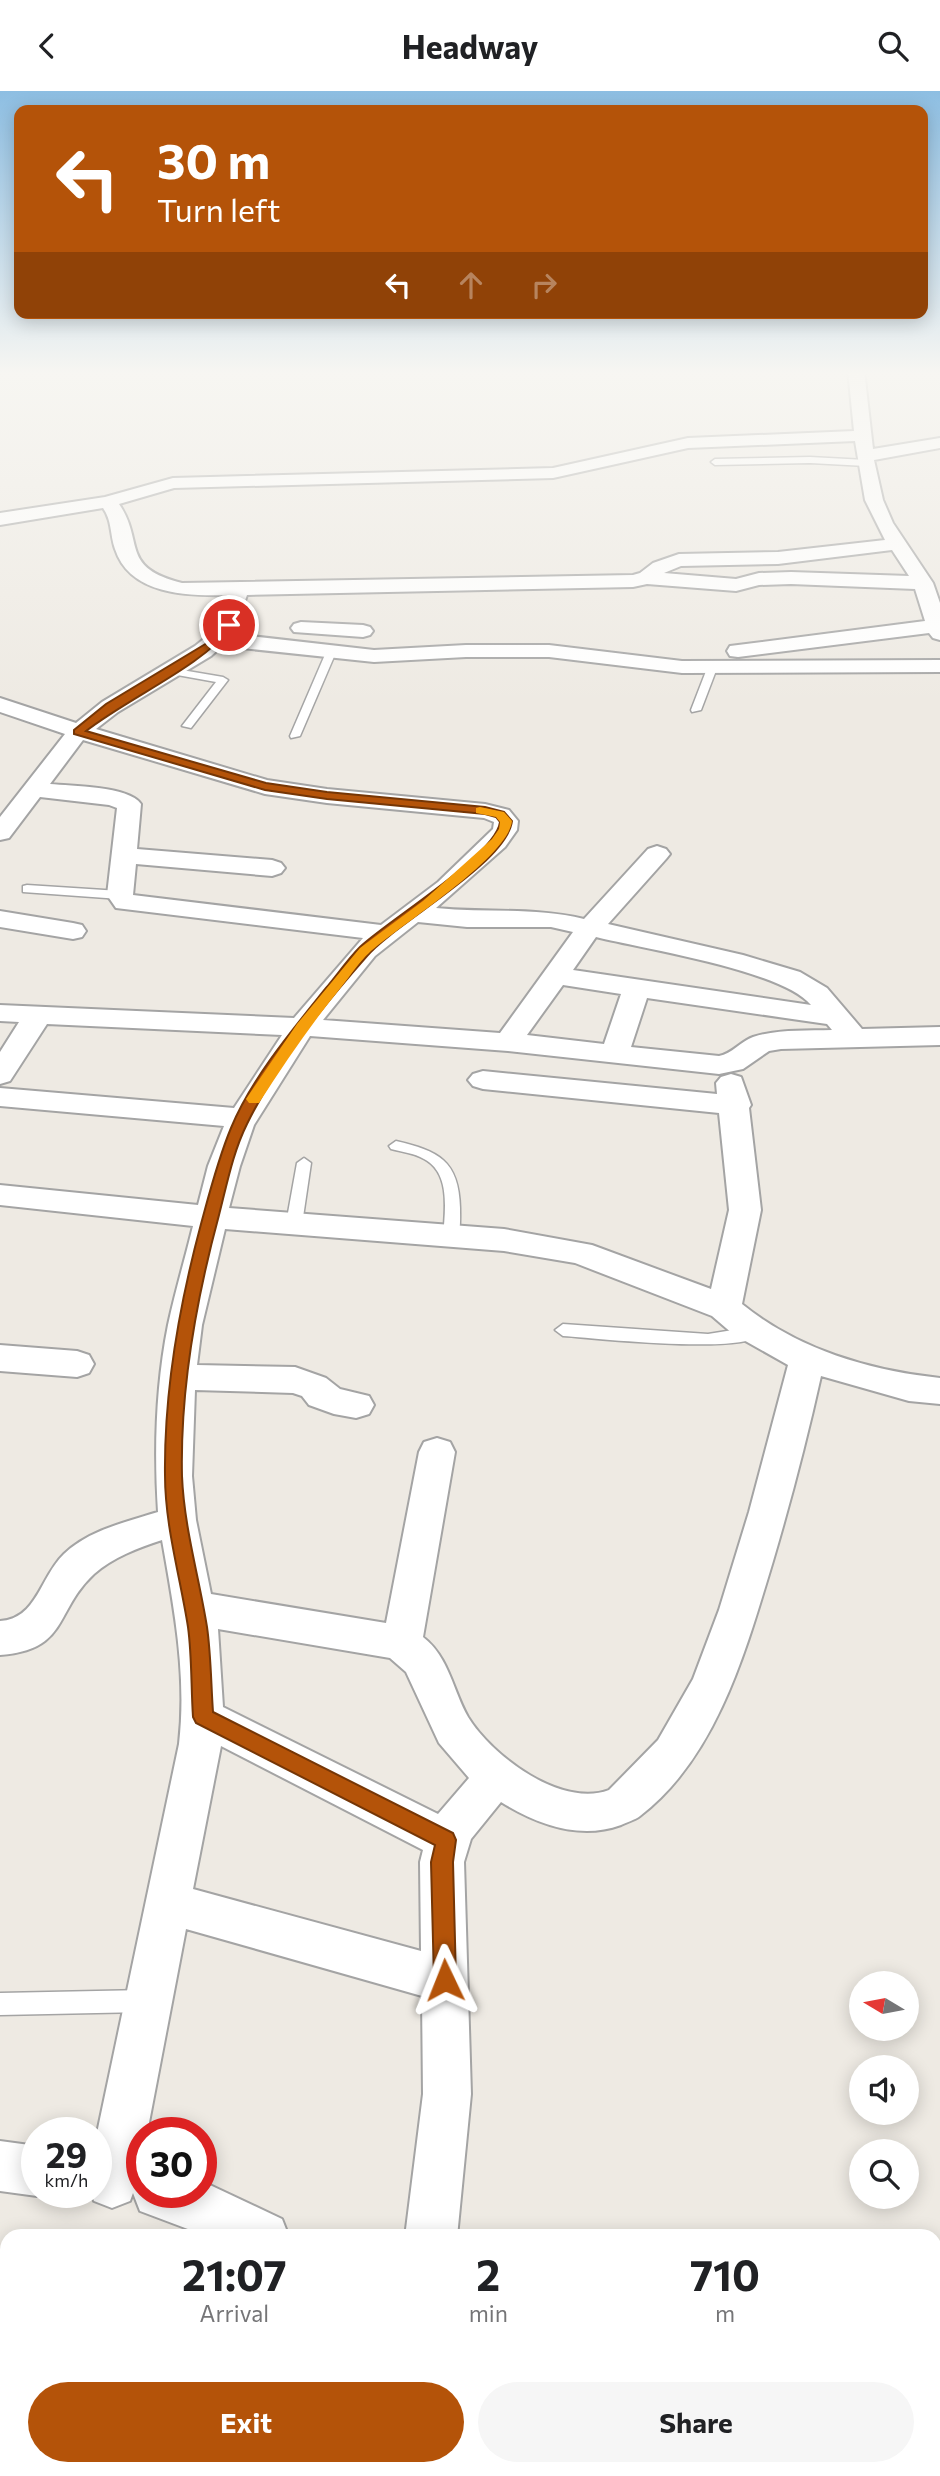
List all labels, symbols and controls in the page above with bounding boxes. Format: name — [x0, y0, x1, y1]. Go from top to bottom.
text: Headway — [402, 26, 538, 66]
icon: back — [28, 27, 66, 65]
icon: search — [874, 27, 912, 65]
text: 30 m — [157, 129, 270, 189]
icon: left — [42, 133, 133, 224]
text: Turn left — [157, 189, 281, 229]
icon: left — [379, 266, 417, 304]
icon: ahead — [452, 266, 490, 304]
icon: right — [525, 266, 563, 304]
pin — [199, 595, 259, 655]
icon: arrive — [210, 606, 248, 644]
position arrow — [408, 1943, 482, 2017]
north arrow — [849, 1971, 919, 2041]
map controls — [849, 1971, 919, 2209]
button: sound — [849, 2055, 919, 2125]
speed limit sign: 30 — [126, 2117, 217, 2208]
text: 29 — [46, 2132, 87, 2175]
button: search — [849, 2139, 919, 2209]
text: km/h — [45, 2169, 88, 2191]
text: 21:07 — [182, 2248, 287, 2300]
text: 2 — [476, 2248, 500, 2300]
text: 710 — [690, 2248, 760, 2300]
text: Arrival — [200, 2299, 269, 2327]
text: min — [469, 2299, 508, 2327]
text: m — [715, 2299, 735, 2327]
button: Exit — [28, 2382, 464, 2462]
button: Share — [478, 2382, 914, 2462]

